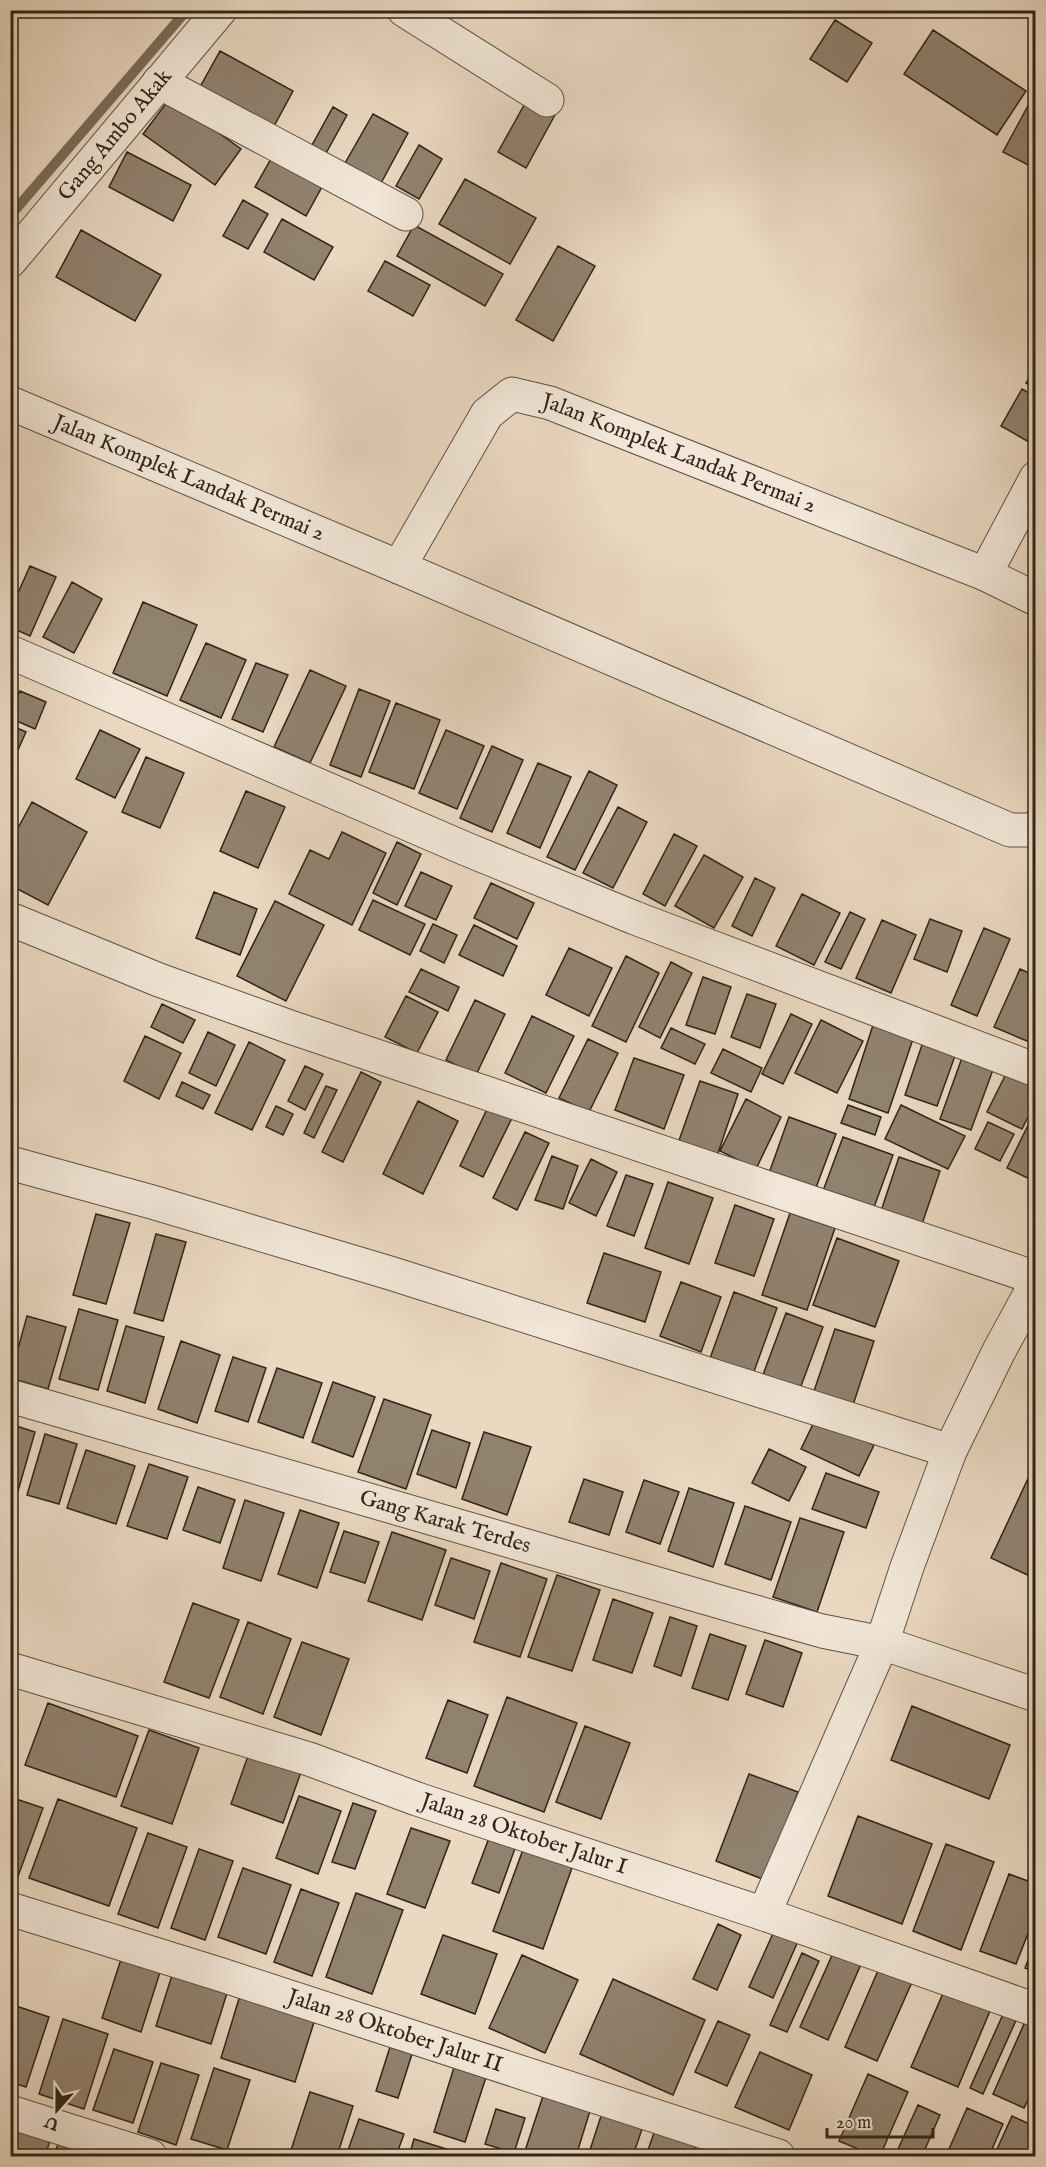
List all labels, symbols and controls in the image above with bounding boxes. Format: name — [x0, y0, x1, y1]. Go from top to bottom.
street label: Gang Ambo Akak — [52, 63, 179, 207]
street label: Jalan Komplek Landak Permai 2 — [536, 387, 820, 520]
street label: Jalan Komplek Landak Permai 2 — [46, 408, 329, 548]
street label: Gang Karak Terdes — [356, 1484, 534, 1560]
street label: Jalan 28 Oktober Jalur I — [414, 1786, 631, 1882]
street label: Jalan 28 Oktober Jalur II — [281, 1982, 506, 2079]
north arrow — [27, 2080, 87, 2140]
scale bar — [827, 2101, 934, 2139]
text: U — [42, 2110, 63, 2134]
text: 20 m — [836, 2112, 871, 2135]

